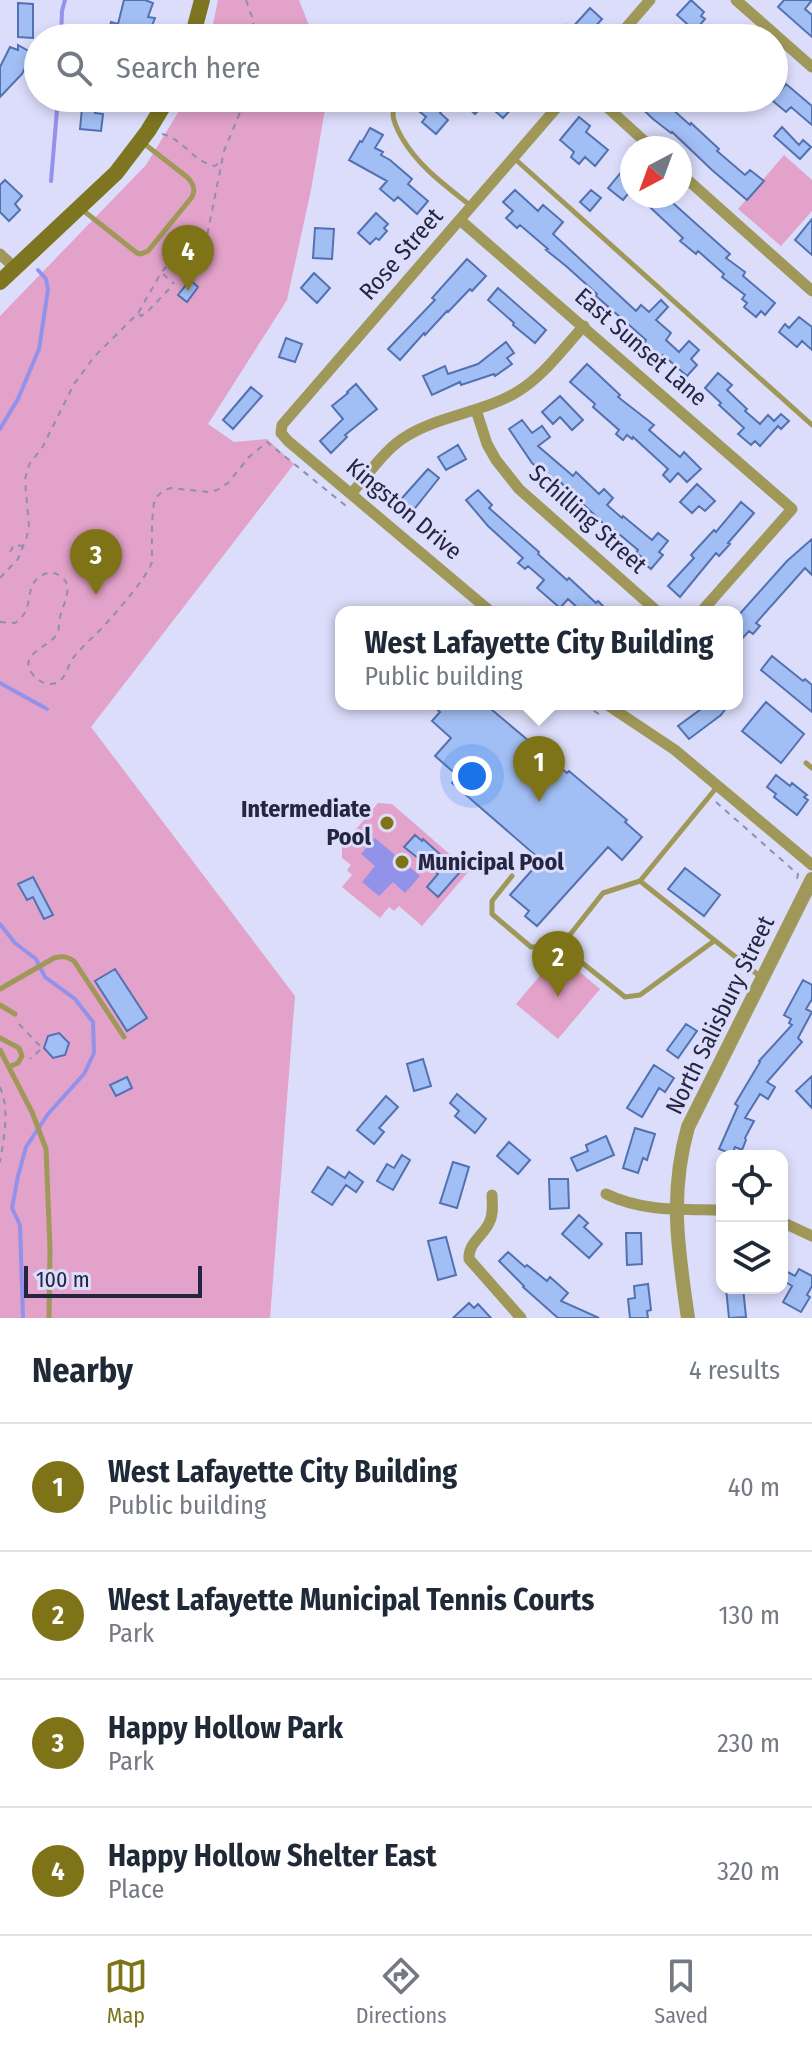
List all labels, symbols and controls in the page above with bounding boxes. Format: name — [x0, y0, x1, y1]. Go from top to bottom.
search box — [24, 24, 788, 112]
icon: search — [52, 46, 96, 90]
text: Search here — [116, 50, 261, 86]
north arrow — [620, 136, 692, 208]
street label: Rose Street — [354, 202, 448, 305]
pin: 4 — [162, 225, 214, 291]
street label: East Sunset Lane — [569, 282, 713, 412]
street label: Kingston Drive — [341, 453, 467, 565]
street label: Schilling Street — [524, 459, 653, 579]
pin: 3 — [70, 529, 122, 595]
popup — [335, 606, 743, 710]
text: West Lafayette City Building — [364, 625, 714, 661]
text: Public building — [364, 661, 523, 692]
pin: 1 — [513, 736, 565, 802]
your location — [452, 756, 492, 796]
place label: Intermediate Pool — [241, 795, 371, 851]
marker: Intermediate Pool — [378, 814, 396, 832]
place label: Municipal Pool — [418, 848, 564, 876]
marker: Municipal Pool — [393, 853, 411, 871]
street label: North Salisbury Street — [660, 911, 780, 1119]
pin: 2 — [532, 931, 584, 997]
map controls — [716, 1150, 788, 1294]
button: locate — [716, 1150, 788, 1222]
button: layers — [716, 1222, 788, 1294]
scale bar — [24, 1262, 202, 1298]
text: 100 m — [36, 1266, 90, 1293]
text: Nearby — [32, 1350, 133, 1391]
text: 4 results — [689, 1355, 780, 1386]
text: West Lafayette City Building — [108, 1454, 457, 1490]
text: 1 — [53, 1472, 64, 1503]
text: 40 m — [728, 1472, 780, 1503]
text: Public building — [108, 1490, 266, 1521]
text: West Lafayette Municipal Tennis Courts — [108, 1582, 595, 1618]
text: 2 — [52, 1600, 64, 1631]
text: 130 m — [718, 1600, 780, 1631]
text: Park — [108, 1618, 154, 1649]
text: Happy Hollow Park — [108, 1710, 343, 1746]
text: 3 — [52, 1728, 64, 1759]
text: 230 m — [717, 1728, 780, 1759]
text: Park — [108, 1746, 154, 1777]
text: Happy Hollow Shelter East — [108, 1838, 437, 1874]
text: 4 — [51, 1856, 65, 1887]
text: 320 m — [717, 1856, 780, 1887]
text: Place — [108, 1874, 164, 1905]
tab: Map — [104, 1954, 148, 2029]
tab: Directions — [356, 1954, 447, 2029]
tab: Saved — [654, 1954, 708, 2029]

